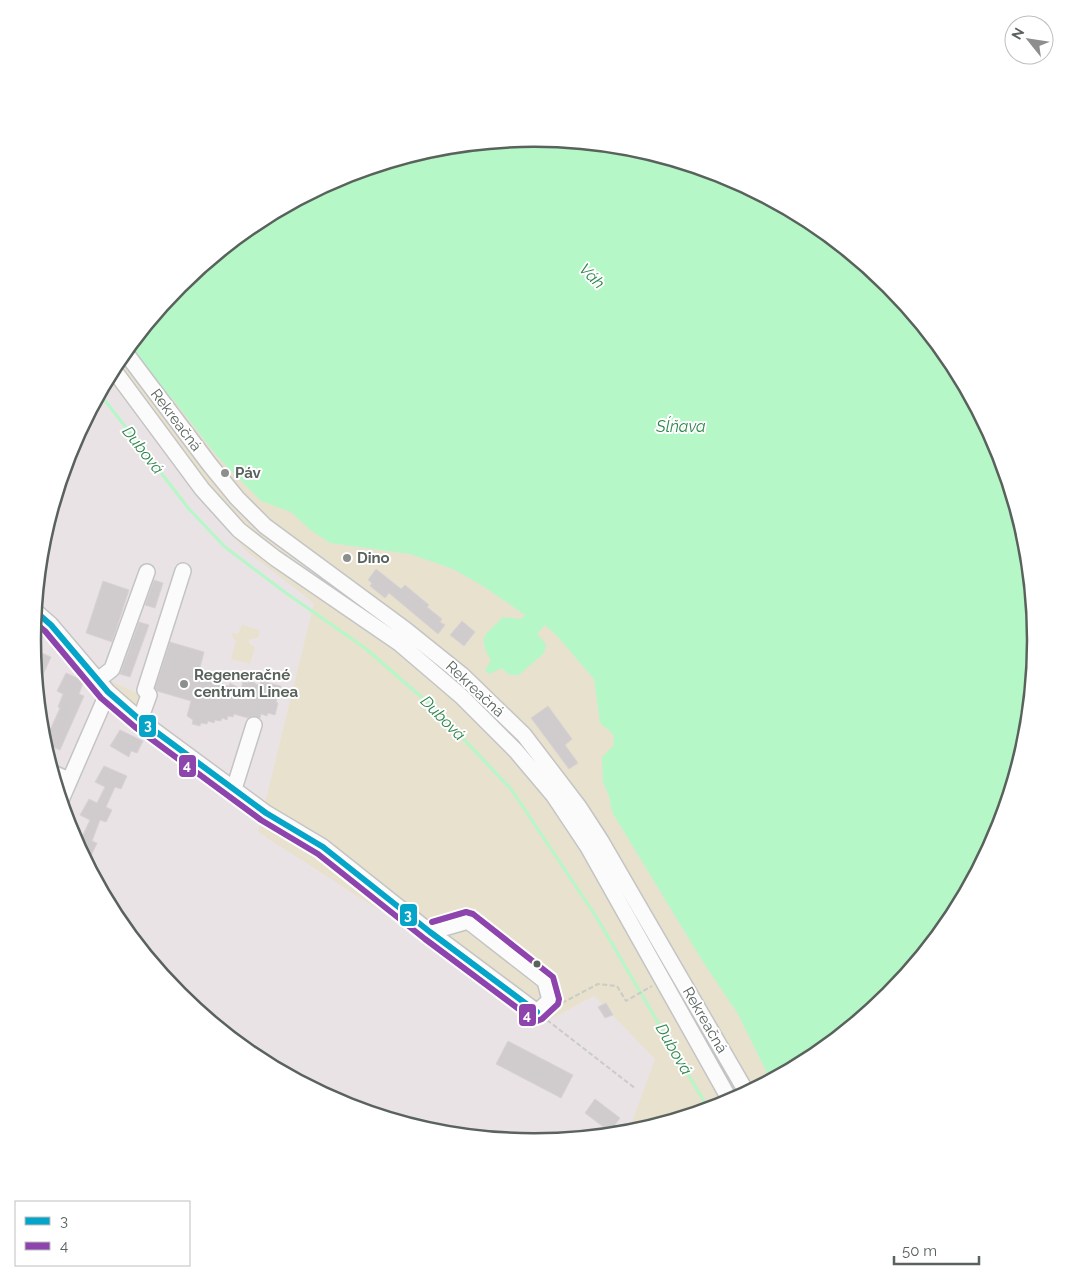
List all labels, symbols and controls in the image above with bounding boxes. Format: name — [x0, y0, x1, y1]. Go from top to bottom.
north arrow — [1004, 15, 1054, 65]
text: N — [1008, 25, 1027, 42]
water label: Váh — [575, 259, 609, 293]
street label: Rekreačná — [147, 385, 205, 455]
water label: Sĺňava — [655, 416, 706, 436]
water label: Dubová — [118, 422, 168, 478]
place label: Páv — [235, 464, 262, 482]
marker: Páv — [219, 467, 231, 479]
place label: Dino — [357, 549, 390, 567]
marker: Dino — [341, 552, 353, 564]
street label: Rekreačná — [442, 657, 508, 721]
place label: Regeneračné centrum Linea — [194, 666, 298, 701]
marker: Regeneračné centrum Linea — [178, 678, 190, 690]
water label: Dubová — [417, 692, 470, 745]
line badge: 3 — [138, 714, 157, 738]
text: 3 — [144, 717, 152, 733]
line badge: 4 — [178, 754, 197, 778]
text: 4 — [183, 757, 191, 773]
line badge: 3 — [399, 903, 418, 927]
text: 3 — [404, 907, 412, 923]
unlabelled marker — [532, 959, 542, 969]
street label: Rekreačná — [679, 984, 731, 1056]
line badge: 4 — [518, 1003, 537, 1027]
text: 4 — [523, 1007, 531, 1023]
water label: Dubová — [652, 1020, 696, 1078]
legend — [15, 1201, 190, 1266]
text: 3 — [60, 1212, 68, 1230]
scale bar — [894, 1234, 979, 1266]
text: 4 — [60, 1237, 68, 1255]
text: 50 m — [902, 1242, 937, 1260]

